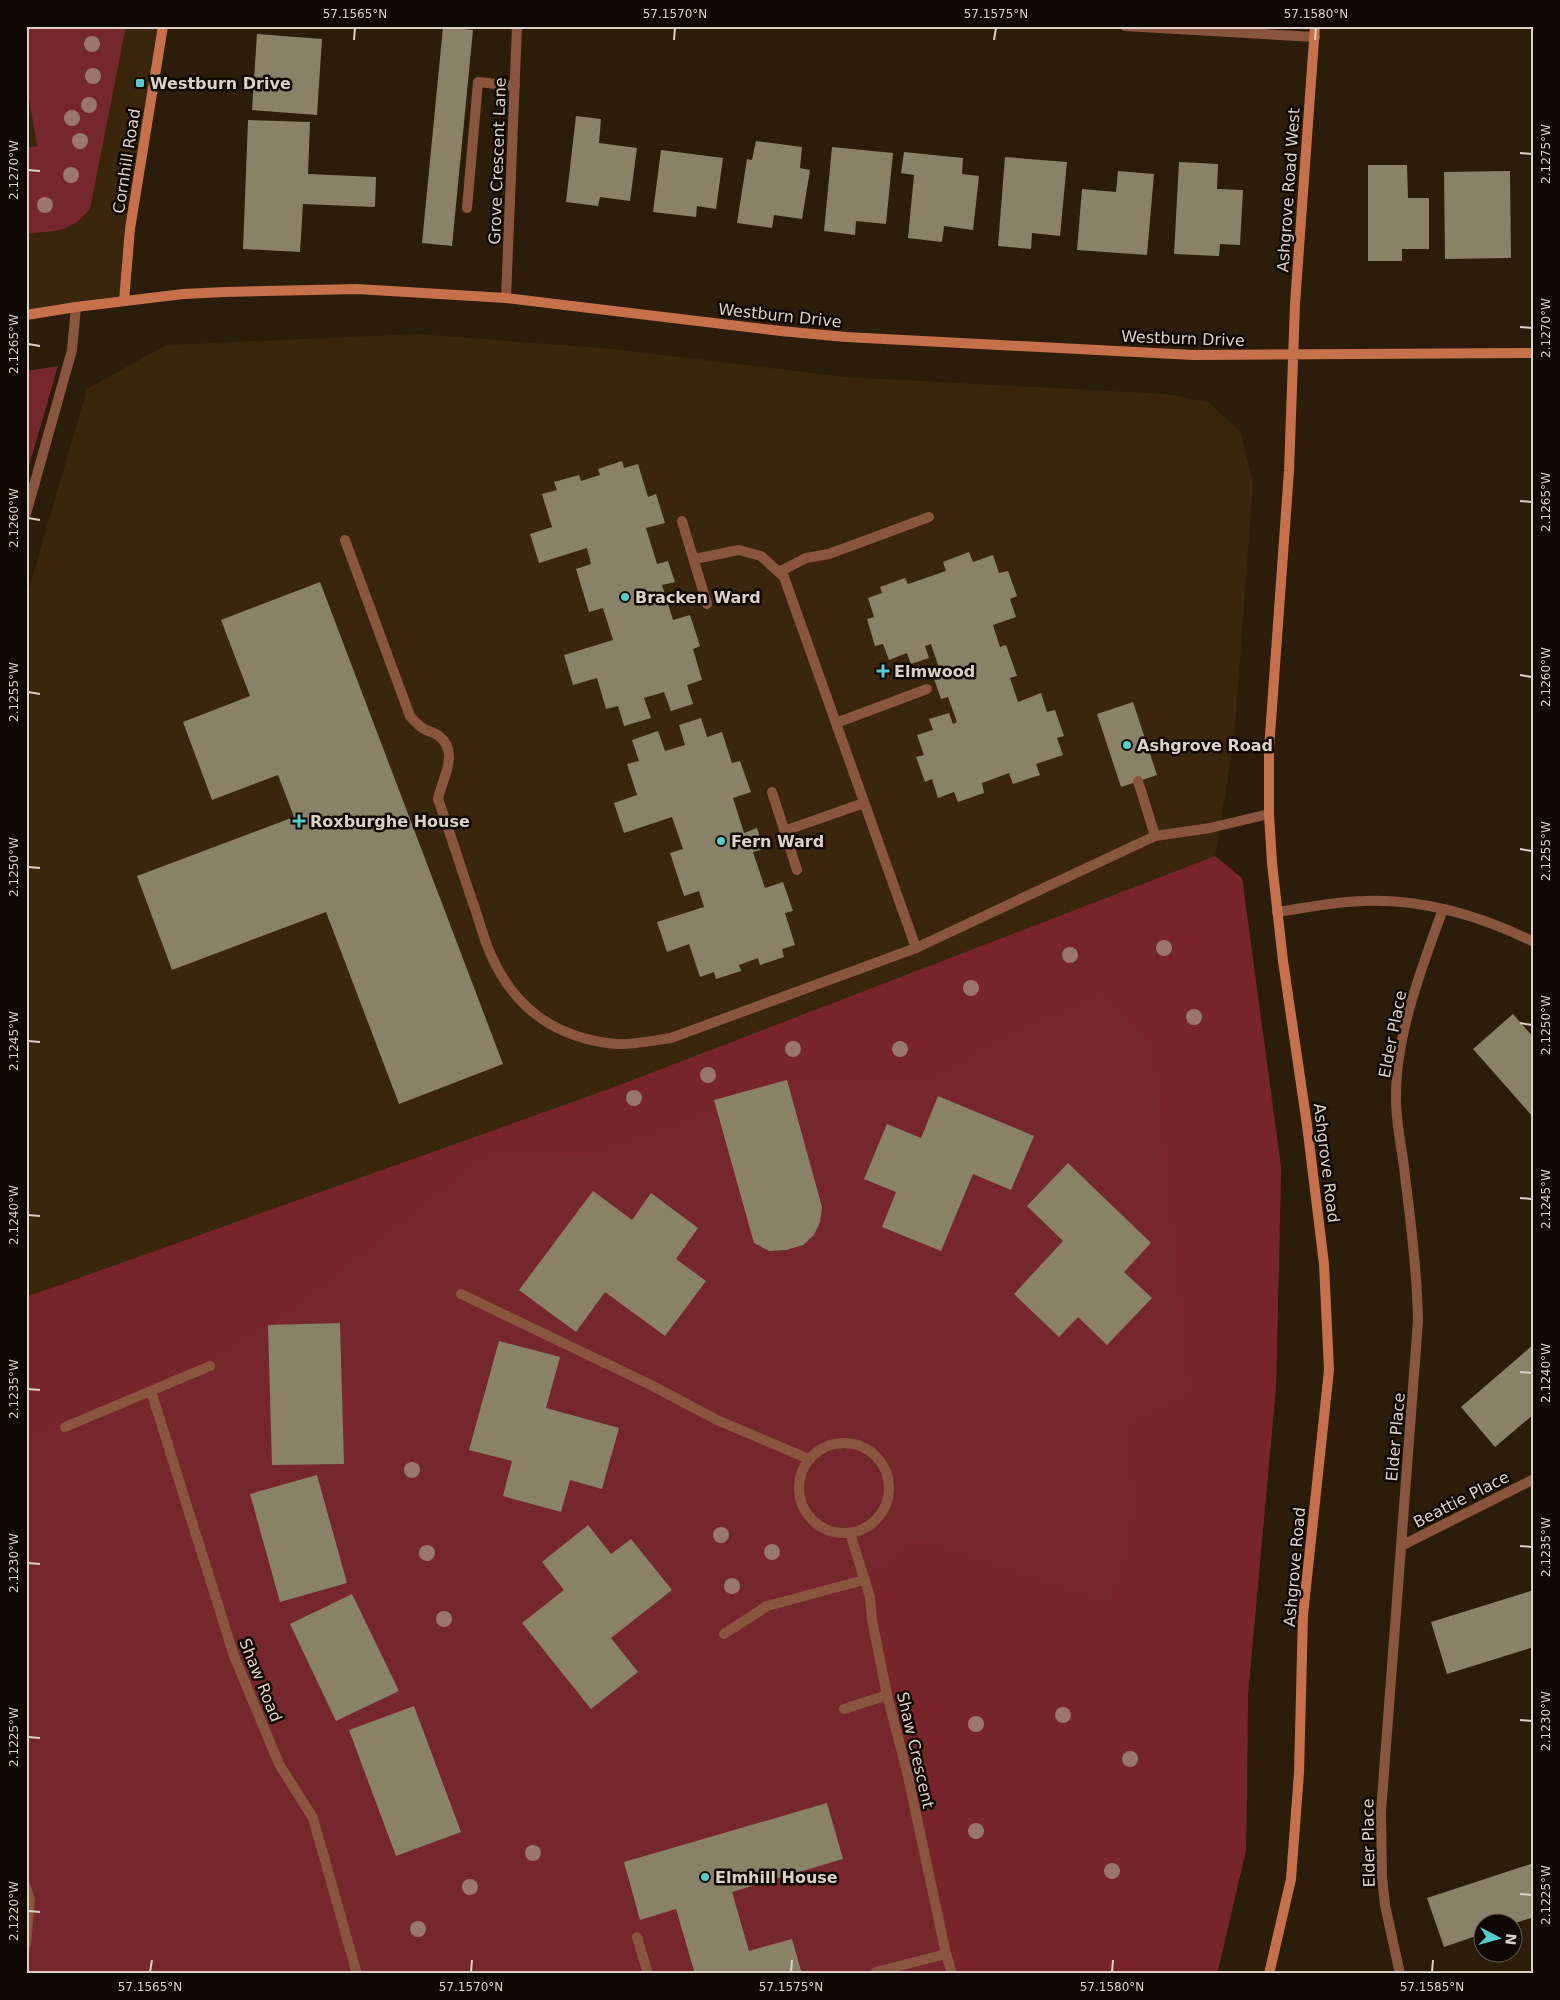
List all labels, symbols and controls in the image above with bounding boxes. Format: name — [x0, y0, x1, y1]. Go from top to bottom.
text: 57.1565°N — [323, 7, 387, 21]
text: 57.1570°N — [643, 7, 707, 21]
text: 57.1575°N — [964, 7, 1028, 21]
text: 57.1580°N — [1284, 7, 1348, 21]
place label: Westburn Drive — [150, 74, 291, 93]
marker: Westburn Drive — [134, 77, 146, 89]
street label: Grove Crescent Lane — [485, 77, 510, 245]
street label: Cornhill Road — [109, 107, 144, 215]
street label: Ashgrove Road West — [1273, 107, 1304, 273]
text: 2.1275°W — [1539, 124, 1553, 184]
text: 2.1270°W — [7, 140, 21, 200]
text: 2.1270°W — [1539, 298, 1553, 358]
street label: Westburn Drive — [717, 300, 843, 331]
text: 2.1265°W — [7, 314, 21, 374]
street label: Westburn Drive — [1121, 327, 1245, 350]
text: 2.1265°W — [1539, 472, 1553, 532]
text: 2.1260°W — [7, 488, 21, 548]
place label: Bracken Ward — [635, 588, 761, 607]
marker: Bracken Ward — [619, 591, 631, 603]
text: 2.1260°W — [1539, 647, 1553, 707]
text: 2.1255°W — [7, 662, 21, 722]
place label: Elmwood — [894, 662, 975, 681]
marker: Elmwood — [876, 664, 890, 678]
place label: Ashgrove Road — [1137, 736, 1273, 755]
marker: Ashgrove Road — [1121, 739, 1133, 751]
place label: Roxburghe House — [310, 812, 470, 831]
marker: Roxburghe House — [292, 814, 306, 828]
text: 2.1255°W — [1539, 821, 1553, 881]
place label: Fern Ward — [731, 832, 824, 851]
marker: Fern Ward — [715, 835, 727, 847]
text: 2.1250°W — [7, 837, 21, 897]
street label: Elder Place — [1375, 989, 1410, 1079]
text: 2.1250°W — [1539, 995, 1553, 1055]
text: 2.1245°W — [7, 1011, 21, 1071]
street label: Ashgrove Road — [1310, 1102, 1343, 1224]
text: 2.1245°W — [1539, 1169, 1553, 1229]
text: 2.1240°W — [7, 1185, 21, 1245]
text: 2.1240°W — [1539, 1343, 1553, 1403]
text: 2.1235°W — [7, 1359, 21, 1419]
street label: Elder Place — [1382, 1392, 1409, 1482]
street label: Beattie Place — [1410, 1467, 1512, 1532]
street label: Ashgrove Road — [1280, 1506, 1309, 1628]
text: 2.1235°W — [1539, 1517, 1553, 1577]
text: 2.1230°W — [7, 1533, 21, 1593]
street label: Shaw Road — [235, 1636, 286, 1725]
street label: Shaw Crescent — [893, 1690, 938, 1810]
text: 2.1230°W — [1539, 1691, 1553, 1751]
text: 2.1225°W — [7, 1707, 21, 1767]
street label: Elder Place — [1358, 1798, 1379, 1888]
text: 2.1225°W — [1539, 1865, 1553, 1925]
place label: Elmhill House — [715, 1868, 838, 1887]
marker: Elmhill House — [699, 1871, 711, 1883]
text: 2.1220°W — [7, 1881, 21, 1941]
north arrow — [1472, 1912, 1522, 1962]
text: N — [1502, 1933, 1519, 1946]
text: 57.1565°N — [118, 1980, 182, 1994]
text: 57.1570°N — [439, 1980, 503, 1994]
text: 57.1575°N — [759, 1980, 823, 1994]
text: 57.1580°N — [1080, 1980, 1144, 1994]
text: 57.1585°N — [1400, 1980, 1464, 1994]

